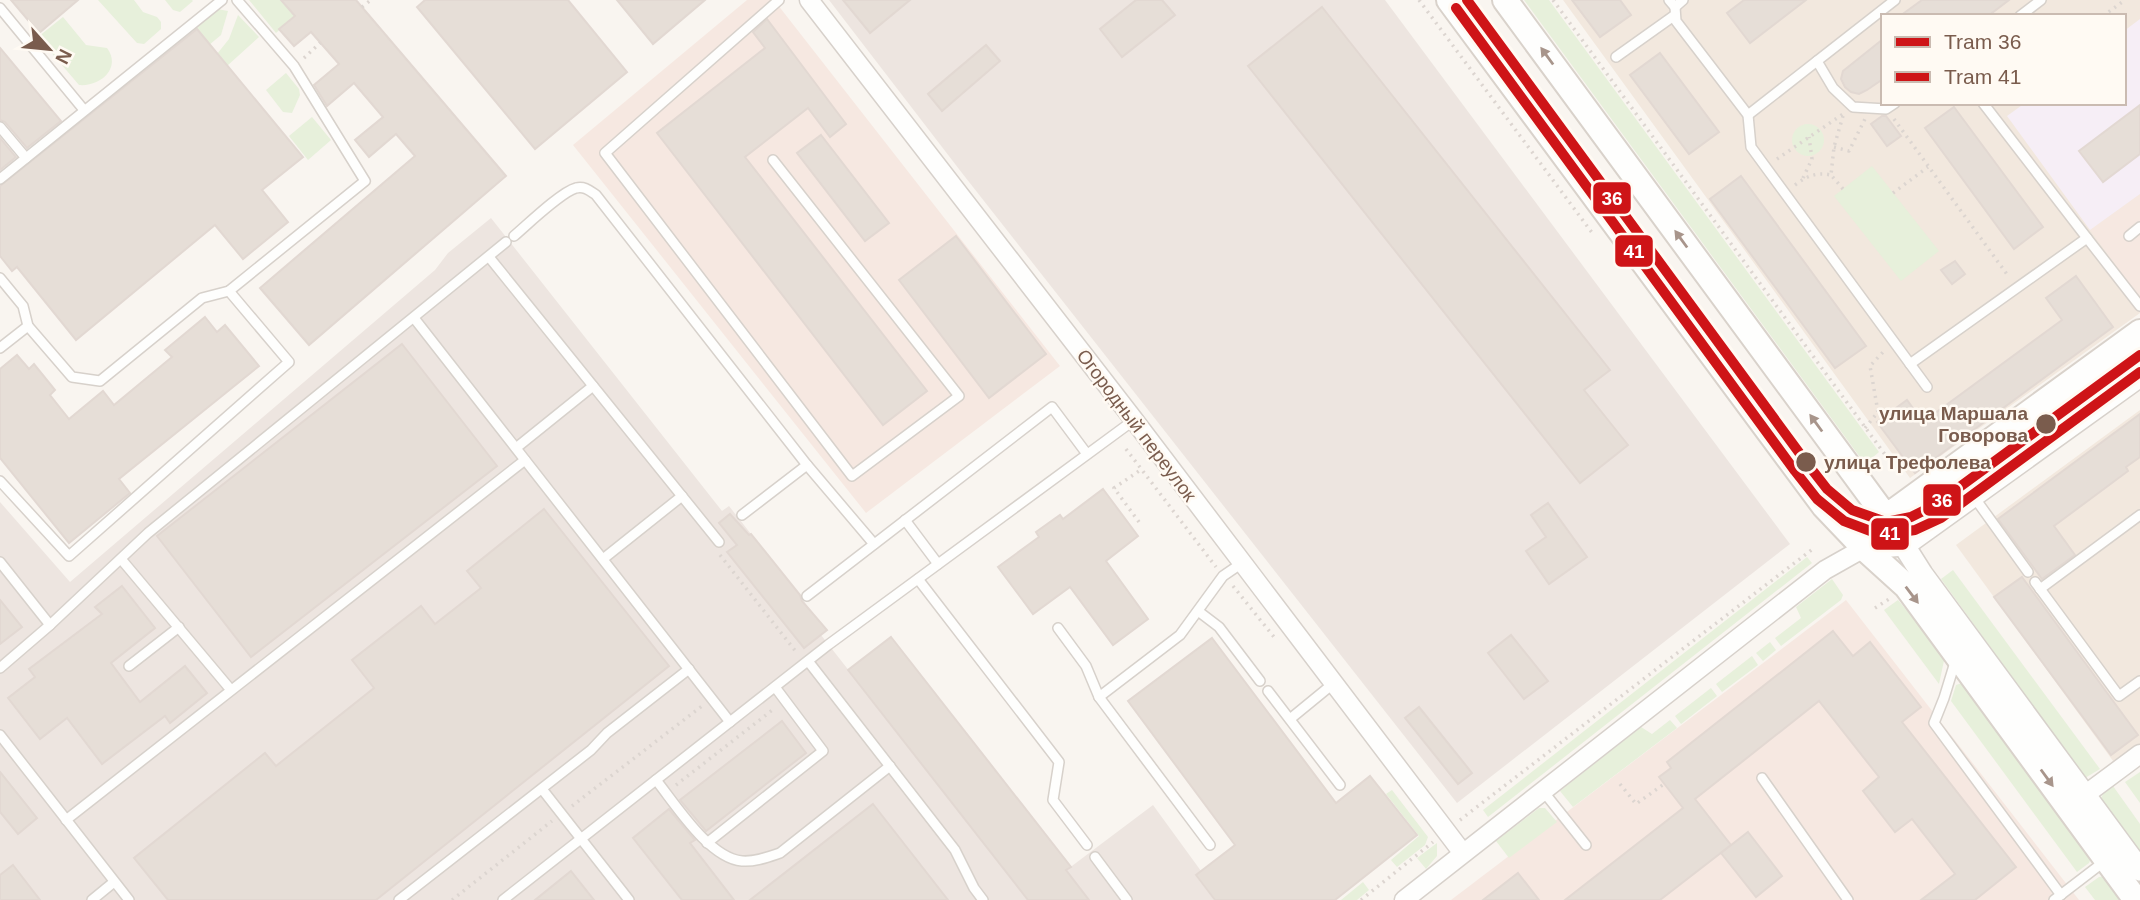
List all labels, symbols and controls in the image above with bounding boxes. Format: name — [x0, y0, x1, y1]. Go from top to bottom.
north arrow — [14, 14, 84, 84]
legend — [1881, 14, 2126, 105]
text: Tram 36 — [1944, 30, 2021, 53]
text: N — [51, 46, 76, 67]
one-way arrow — [1540, 47, 1554, 65]
text: Tram 41 — [1944, 65, 2021, 88]
line badge: 36 — [1592, 181, 1632, 215]
text: 36 — [1601, 188, 1623, 209]
one-way arrow — [1674, 231, 1689, 249]
line badge: 41 — [1614, 234, 1654, 268]
text: 41 — [1623, 241, 1645, 262]
street label: Огородный переулок — [1073, 345, 1201, 506]
place label: улица Маршала Говорова — [1879, 403, 2028, 446]
marker: улица Маршала Говорова — [2034, 412, 2058, 436]
one-way arrow — [1809, 414, 1824, 432]
marker: улица Трефолева — [1794, 450, 1818, 474]
place label: улица Трефолева — [1824, 452, 1991, 473]
line badge: 36 — [1922, 483, 1962, 517]
text: 36 — [1931, 490, 1953, 511]
line badge: 41 — [1870, 517, 1910, 551]
text: 41 — [1879, 523, 1901, 544]
one-way arrow — [1905, 586, 1919, 604]
one-way arrow — [2040, 769, 2054, 787]

